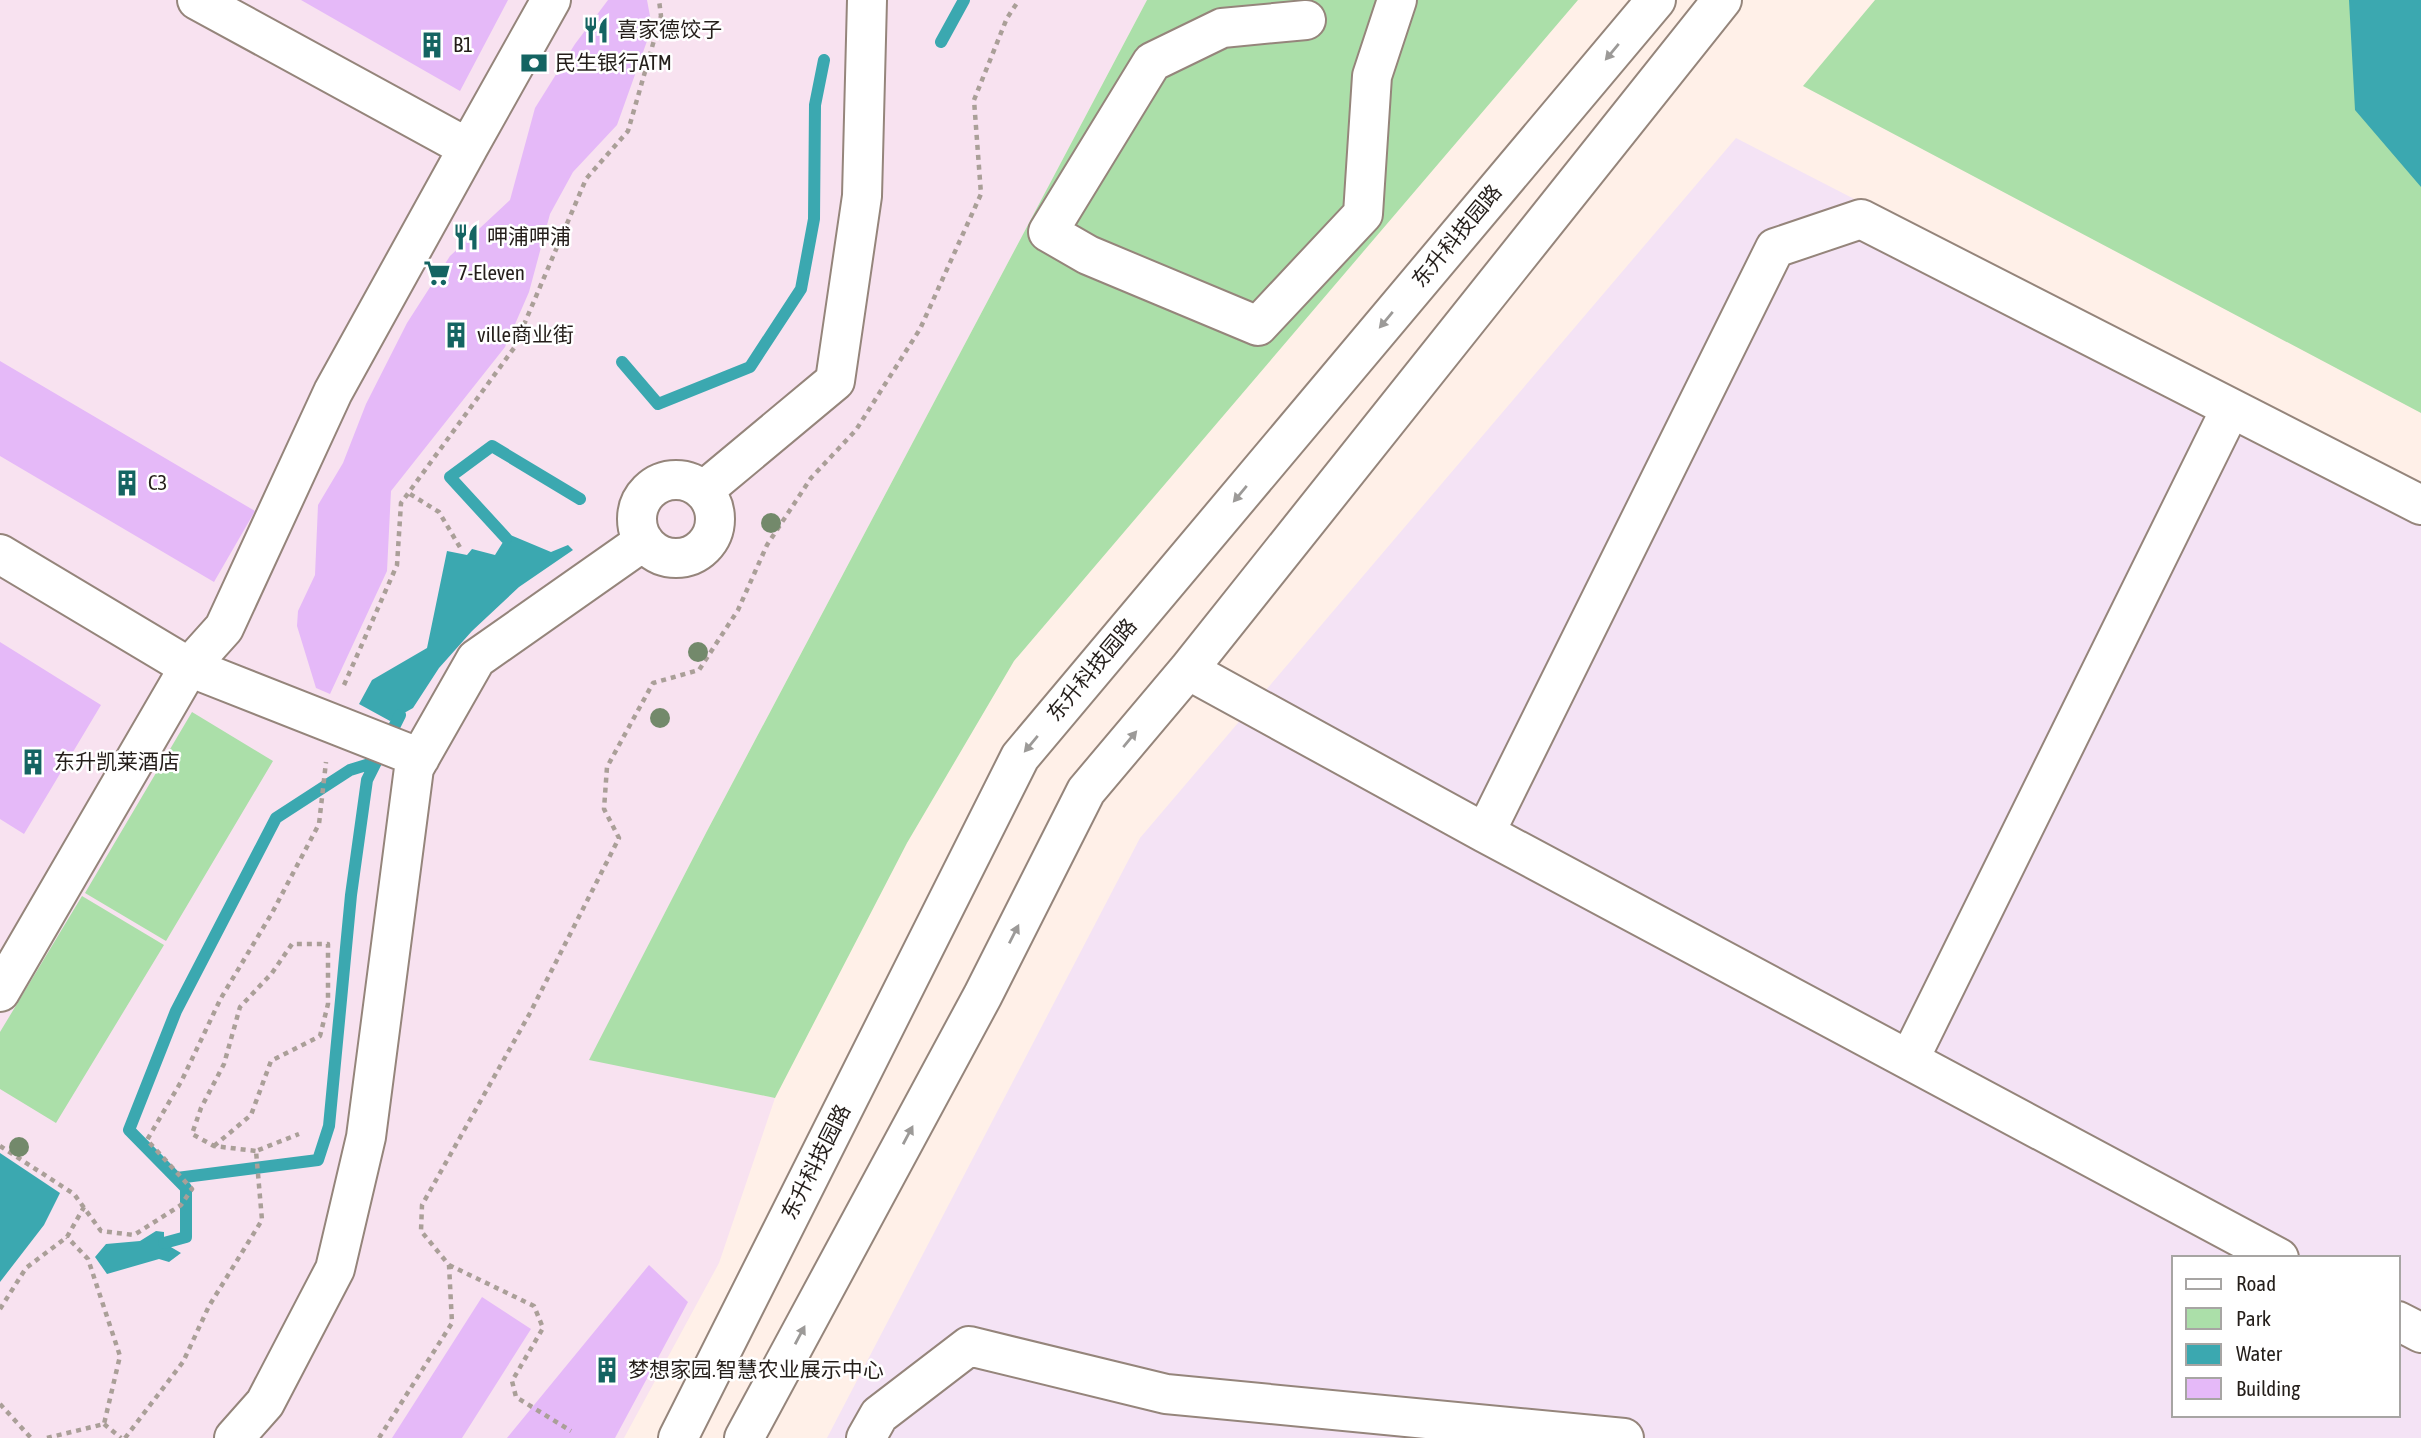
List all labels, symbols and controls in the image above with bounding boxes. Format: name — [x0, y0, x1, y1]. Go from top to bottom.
restaurant icon: 喜家德饺子 — [581, 15, 611, 45]
place label: 喜家德饺子 — [617, 17, 722, 41]
building icon: B1 — [417, 30, 447, 60]
place label: B1 — [453, 32, 473, 56]
one-way arrow — [1605, 44, 1620, 61]
bank icon: 民生银行ATM — [519, 48, 549, 78]
place label: 民生银行ATM — [555, 50, 672, 74]
street label: 东升科技园路 — [1407, 179, 1506, 291]
restaurant icon: 呷浦呷浦 — [451, 222, 481, 252]
place label: 呷浦呷浦 — [487, 224, 571, 248]
supermarket icon: 7-Eleven — [422, 258, 452, 288]
place label: 7-Eleven — [458, 260, 525, 284]
one-way arrow — [1379, 311, 1394, 329]
building icon: ville商业街 — [441, 320, 471, 350]
place label: ville商业街 — [477, 322, 574, 346]
building icon: C3 — [112, 468, 142, 498]
place label: C3 — [148, 470, 167, 494]
one-way arrow — [1232, 485, 1248, 503]
street label: 东升科技园路 — [1042, 613, 1141, 725]
one-way arrow — [1122, 730, 1138, 748]
one-way arrow — [1024, 735, 1039, 752]
building icon: 东升凯莱酒店 — [18, 747, 48, 777]
place label: 东升凯莱酒店 — [54, 749, 180, 773]
one-way arrow — [1008, 923, 1020, 943]
street label: 东升科技园路 — [776, 1100, 854, 1223]
one-way arrow — [902, 1125, 914, 1144]
legend — [2172, 1256, 2400, 1417]
text: Road — [2236, 1271, 2276, 1295]
text: Park — [2236, 1306, 2271, 1330]
one-way arrow — [794, 1325, 806, 1345]
text: Water — [2236, 1341, 2283, 1365]
building icon: 梦想家园.智慧农业展示中心 — [592, 1355, 622, 1385]
place label: 梦想家园.智慧农业展示中心 — [628, 1357, 884, 1381]
text: Building — [2236, 1376, 2300, 1400]

